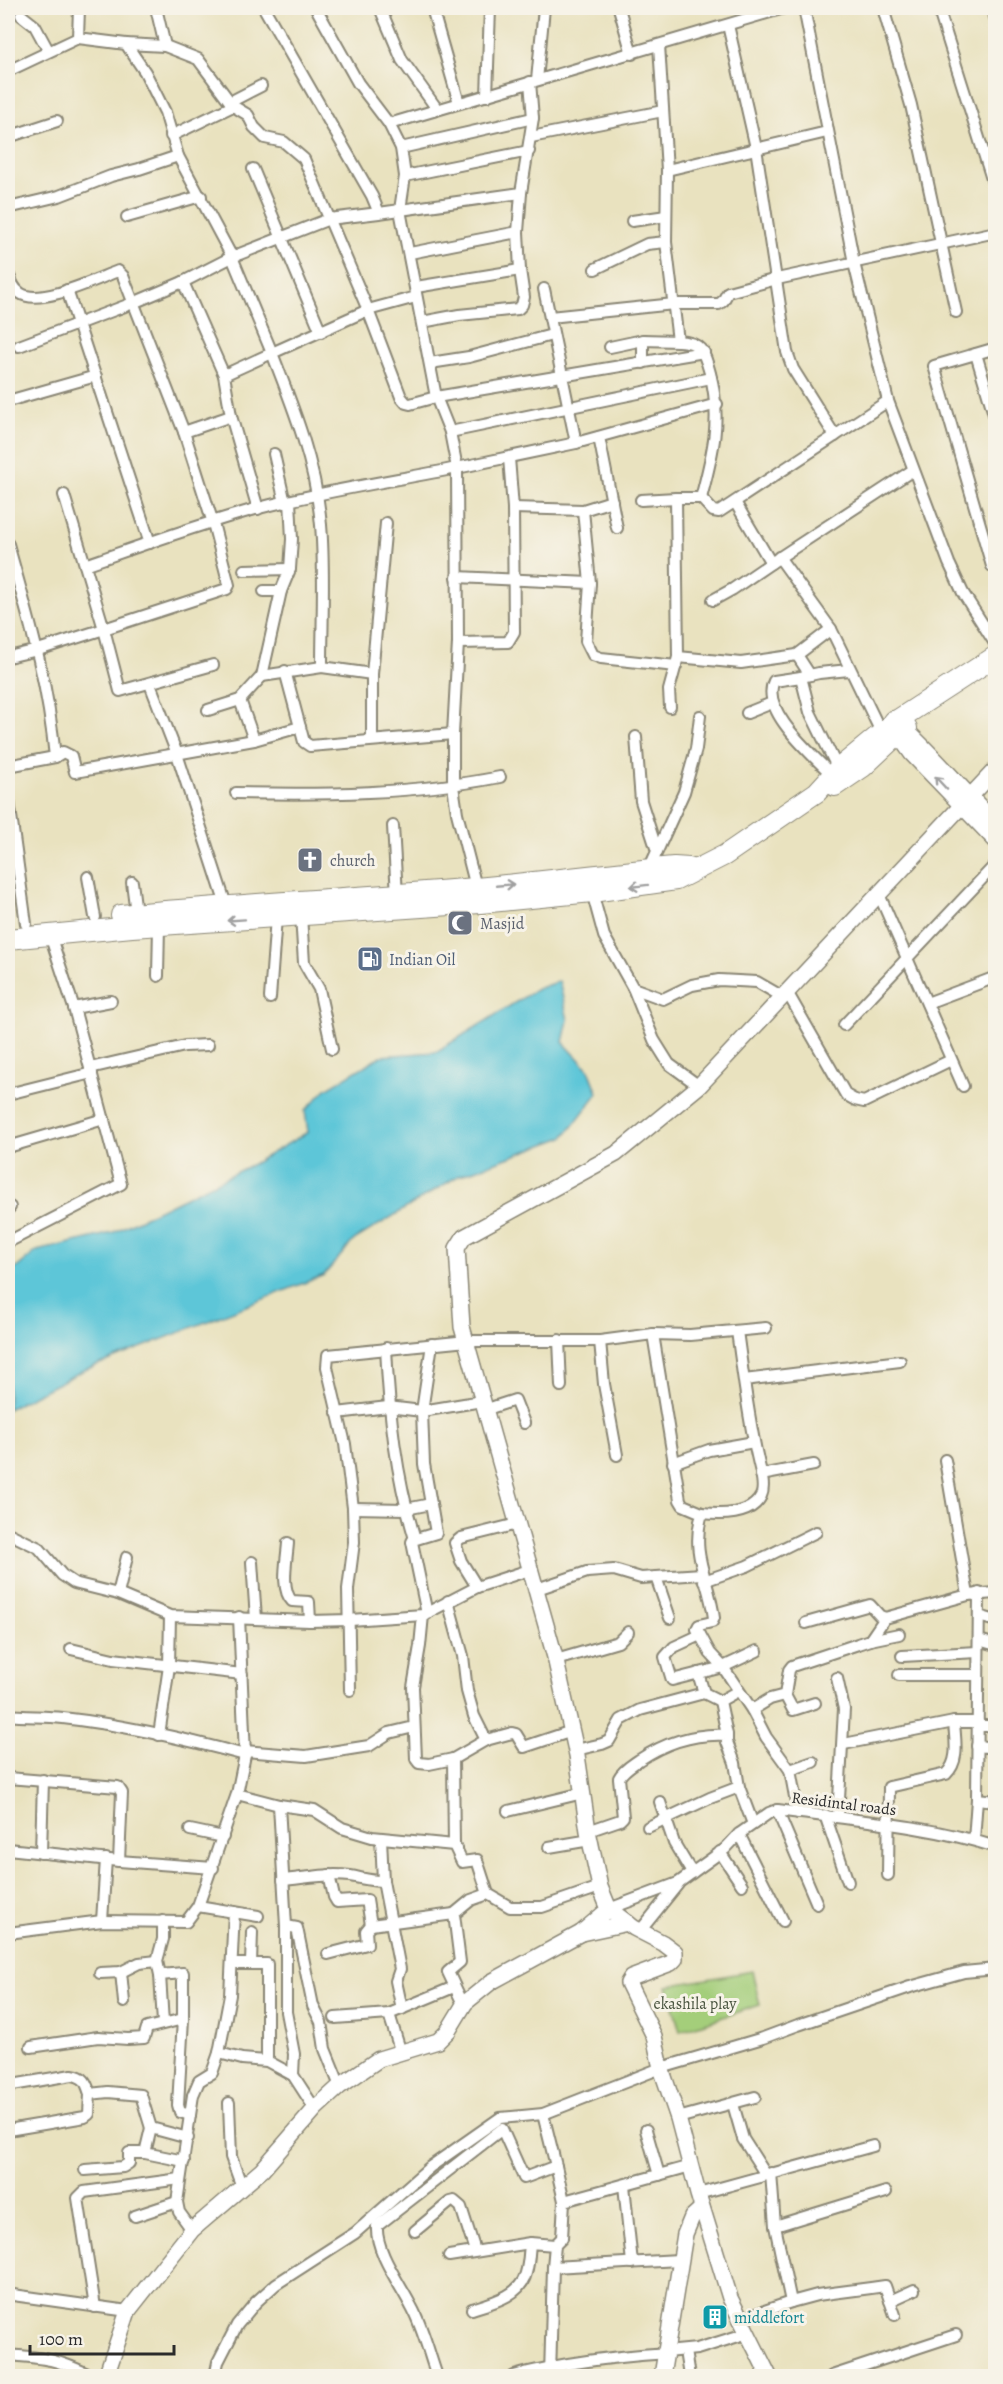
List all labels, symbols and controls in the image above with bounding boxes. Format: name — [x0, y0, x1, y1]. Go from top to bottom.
one-way arrow — [934, 776, 948, 791]
church icon: church — [295, 845, 325, 875]
place label: church — [330, 850, 376, 872]
one-way arrow — [495, 879, 515, 890]
one-way arrow — [630, 880, 650, 891]
mosque icon: Masjid — [445, 908, 475, 938]
place label: Masjid — [480, 913, 525, 935]
one-way arrow — [226, 915, 246, 926]
fuel station icon: Indian Oil — [355, 944, 385, 974]
place label: Indian Oil — [389, 949, 455, 971]
street label: Residintal roads — [790, 1787, 898, 1821]
park label: ekashila play — [654, 1993, 737, 2015]
building icon: middlefort — [700, 2302, 730, 2332]
place label: middlefort — [734, 2307, 804, 2329]
scale bar — [30, 2318, 174, 2356]
text: 100 m — [39, 2327, 83, 2351]

